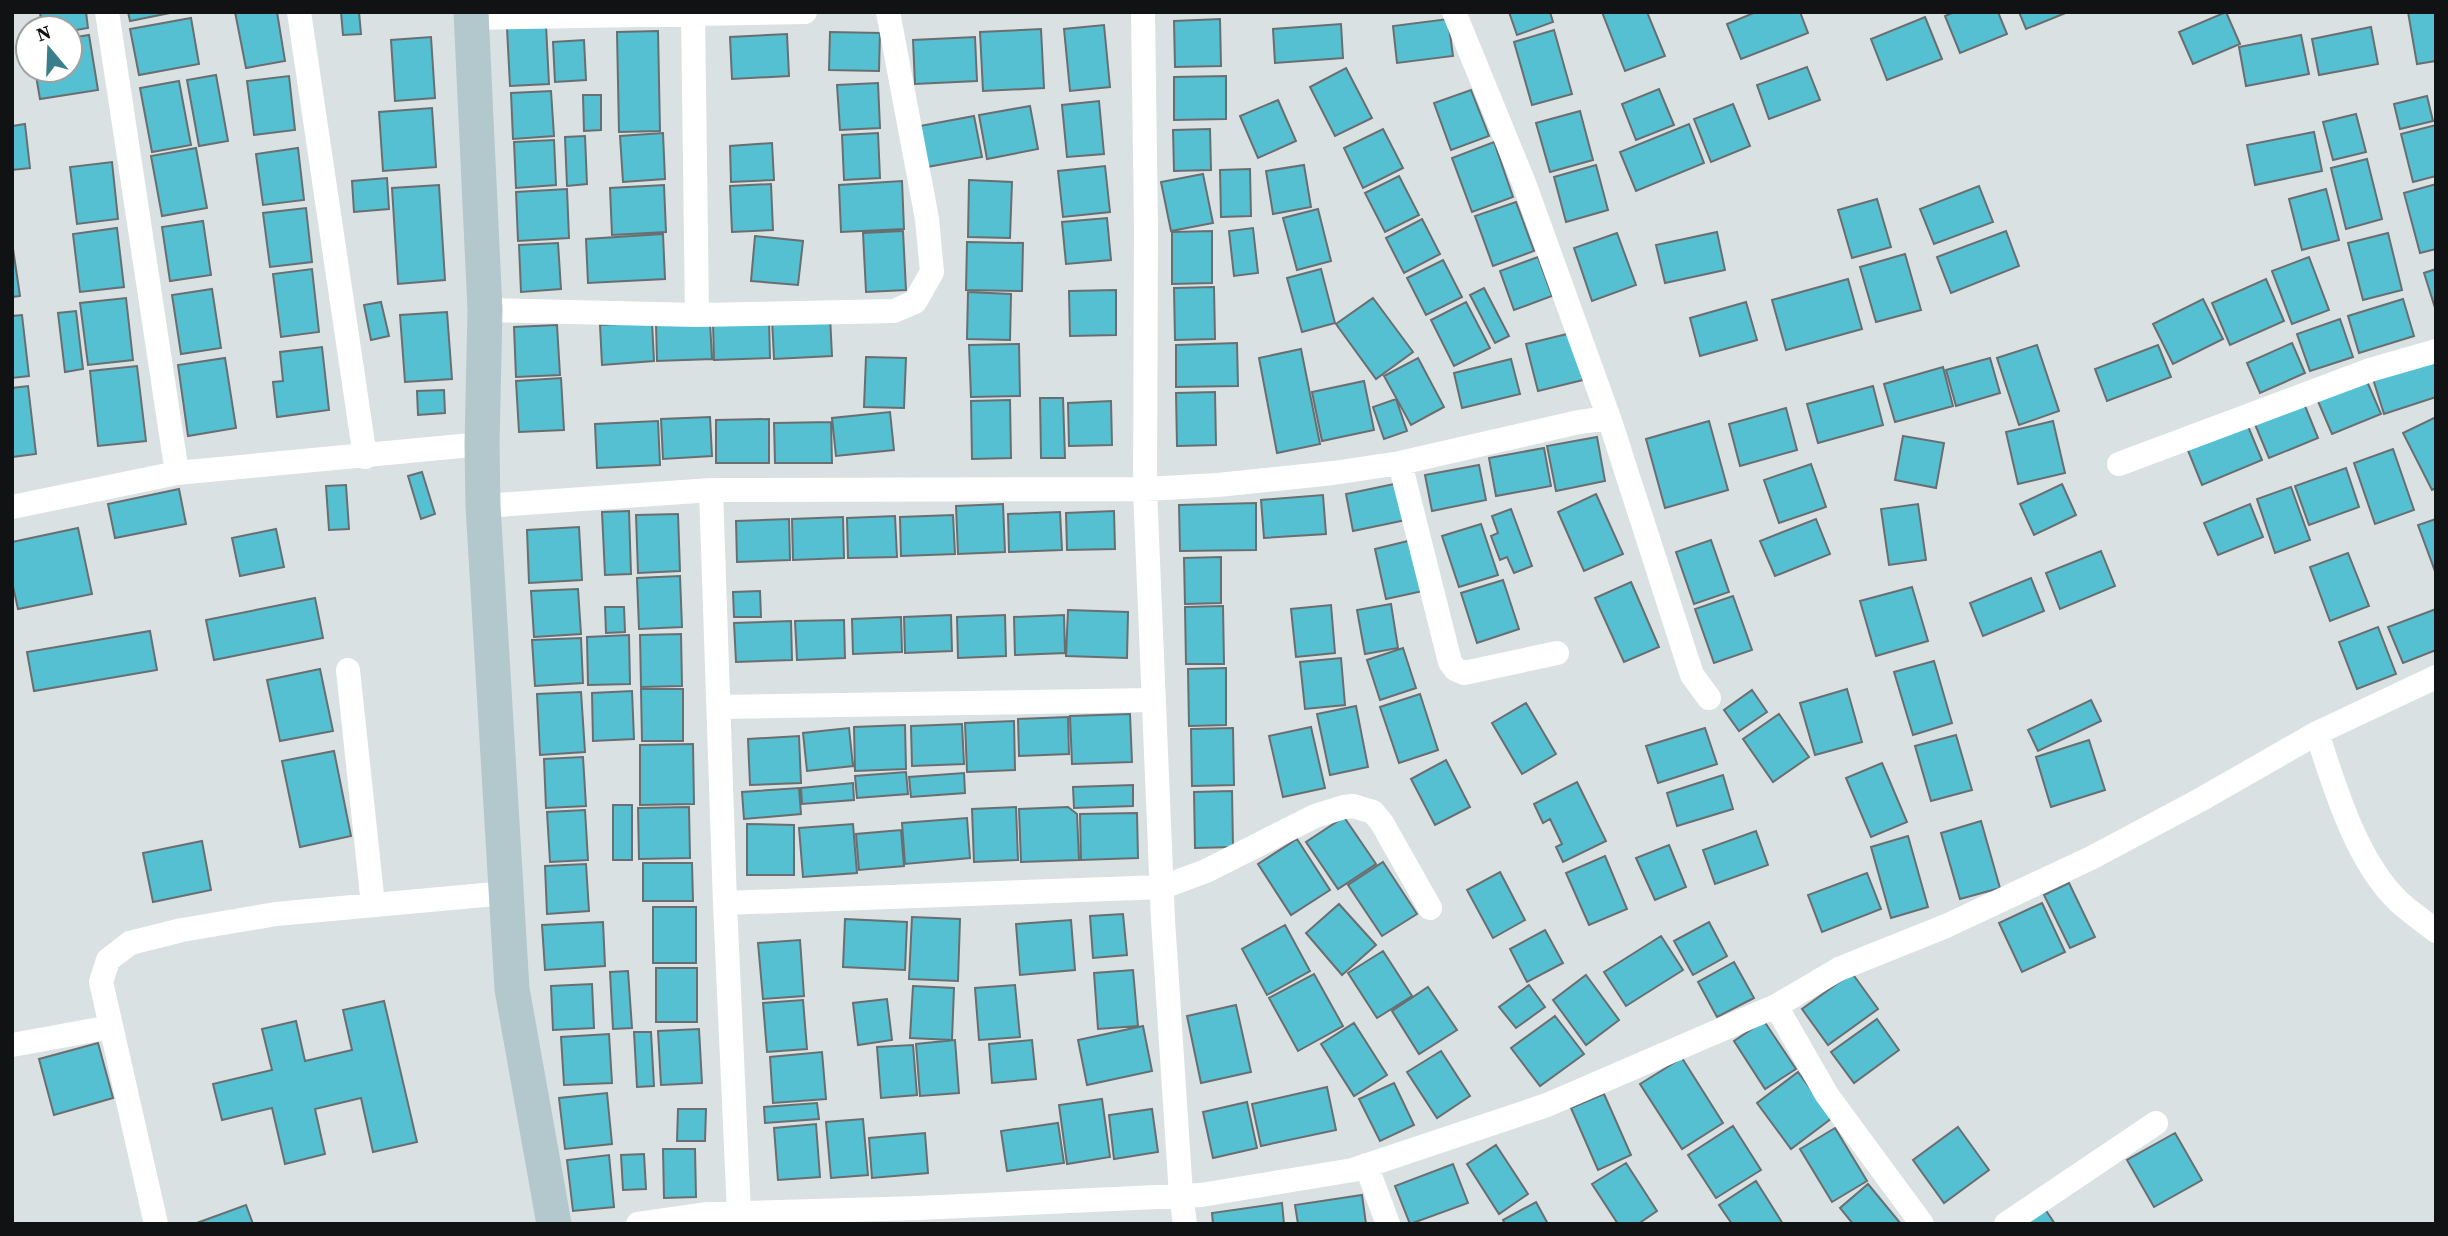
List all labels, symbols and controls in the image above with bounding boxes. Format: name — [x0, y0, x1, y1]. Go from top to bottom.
north arrow — [14, 14, 84, 84]
text: N — [33, 18, 54, 47]

